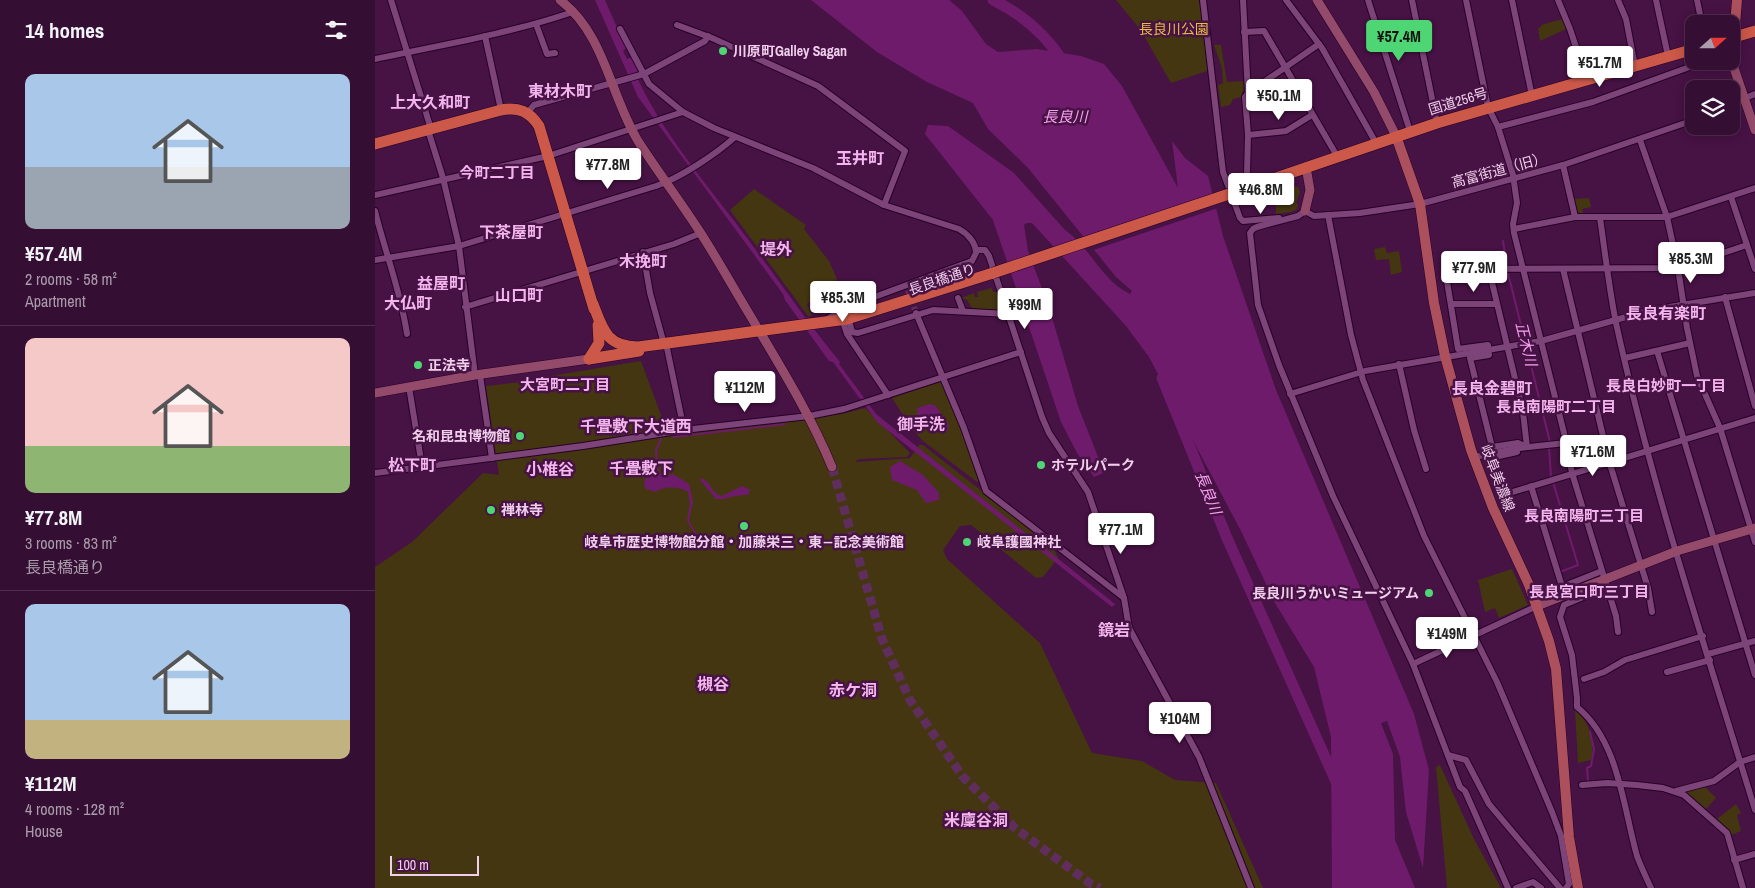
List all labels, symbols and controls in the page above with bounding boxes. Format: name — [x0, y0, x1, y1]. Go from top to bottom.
north arrow — [1685, 15, 1740, 70]
map controls — [1685, 15, 1740, 135]
text: 14 homes — [25, 16, 104, 45]
icon: filters — [322, 16, 350, 44]
park label: 長良川公園 — [1139, 20, 1209, 38]
pin: ¥57.4M — [1358, 20, 1440, 62]
text: ¥57.4M — [1377, 25, 1421, 47]
place label: 川原町Galley Sagan — [733, 42, 847, 60]
marker: 川原町Galley Sagan — [717, 45, 729, 57]
pin: ¥51.7M — [1559, 46, 1641, 88]
text: ¥51.7M — [1578, 51, 1622, 73]
pin: ¥50.1M — [1238, 78, 1320, 121]
district label: 東材木町 — [528, 80, 592, 102]
button: layers — [1685, 80, 1740, 135]
street label: 国道256号 — [1426, 83, 1490, 119]
text: ¥50.1M — [1257, 84, 1301, 106]
district label: 上大久和町 — [390, 91, 470, 113]
icon: home — [143, 106, 233, 196]
water label: 長良川 — [1042, 106, 1089, 127]
district label: 玉井町 — [836, 147, 884, 169]
pin: ¥77.8M — [567, 148, 649, 190]
street label: 高富街道（旧） — [1449, 149, 1549, 191]
text: ¥77.8M — [586, 153, 630, 175]
district label: 今町二丁目 — [459, 162, 535, 183]
pin: ¥46.8M — [1220, 172, 1302, 215]
text: ¥46.8M — [1239, 178, 1283, 200]
district label: 下茶屋町 — [479, 221, 543, 243]
district label: 堤外 — [760, 238, 793, 260]
text: ¥57.4M — [25, 239, 82, 268]
pin: ¥85.3M — [1650, 242, 1732, 284]
text: ¥85.3M — [1669, 247, 1713, 269]
district label: 木挽町 — [619, 250, 667, 272]
pin: ¥77.9M — [1433, 250, 1515, 293]
text: ¥77.9M — [1452, 256, 1496, 278]
street label: 長良橋通り — [906, 259, 978, 299]
text: 2 rooms · 58 m² — [25, 268, 117, 290]
district label: 益屋町 — [417, 272, 465, 294]
pin: ¥85.3M — [802, 280, 884, 323]
district label: 山口町 — [495, 284, 543, 306]
text: ¥85.3M — [821, 286, 865, 308]
pin: ¥99M — [995, 288, 1055, 330]
text: Apartment — [25, 290, 86, 312]
district label: 大仏町 — [384, 292, 432, 314]
text: ¥99M — [1009, 293, 1041, 315]
district label: 長良有楽町 — [1626, 302, 1706, 324]
water label: 正木川 — [1511, 319, 1543, 370]
place label: 正法寺 — [428, 356, 470, 374]
marker: 正法寺 — [412, 359, 424, 371]
pin: ¥112M — [710, 370, 780, 413]
icon: home — [143, 371, 233, 461]
district label: 大宮町二丁目 — [520, 374, 610, 395]
district label: 長良白妙町一丁目 — [1606, 375, 1726, 396]
text: ¥112M — [725, 376, 765, 398]
district label: 長良金碧町 — [1452, 377, 1532, 399]
district label: 長良南陽町二丁目 — [1496, 396, 1616, 417]
district label: 御手洗 — [897, 413, 945, 435]
district label: 千畳敷下大道西 — [580, 415, 692, 437]
place label: 名和昆虫博物館 — [412, 427, 510, 445]
marker: 名和昆虫博物館 — [514, 430, 526, 442]
pin: ¥71.6M — [1552, 434, 1634, 477]
text: ¥71.6M — [1571, 440, 1615, 462]
street label: 岐阜美濃線 — [1477, 442, 1519, 514]
district label: 松下町 — [388, 454, 436, 476]
place label: ホテルパーク — [1051, 456, 1135, 474]
district label: 千畳敷下 — [609, 457, 673, 479]
district label: 小椎谷 — [526, 458, 574, 480]
marker: ホテルパーク — [1035, 459, 1047, 471]
water label: 長良川 — [1190, 468, 1227, 519]
place label: 禅林寺 — [501, 501, 543, 519]
text: ¥77.8M — [25, 503, 82, 532]
marker: 禅林寺 — [485, 504, 497, 516]
district label: 長良南陽町三丁目 — [1524, 505, 1644, 526]
pin: ¥77.1M — [1080, 512, 1162, 555]
text: ¥77.1M — [1099, 518, 1143, 540]
marker: 岐阜市歴史博物館分館・加藤栄三・東―記念美術館 — [738, 520, 750, 532]
text: 3 rooms · 83 m² — [25, 532, 117, 554]
place label: 岐阜市歴史博物館分館・加藤栄三・東―記念美術館 — [584, 533, 904, 551]
place label: 岐阜護國神社 — [977, 533, 1061, 551]
marker: 岐阜護國神社 — [961, 536, 973, 548]
text: 長良橋通り — [25, 556, 105, 578]
district label: 長良宮口町三丁目 — [1529, 581, 1649, 602]
place label: 長良川うかいミュージアム — [1252, 584, 1419, 602]
marker: 長良川うかいミュージアム — [1423, 587, 1435, 599]
pin: ¥149M — [1412, 616, 1482, 659]
district label: 鏡岩 — [1098, 619, 1130, 641]
text: ¥149M — [1427, 622, 1467, 644]
icon: home — [143, 637, 233, 727]
district label: 槻谷 — [697, 673, 729, 695]
district label: 赤ケ洞 — [829, 679, 877, 701]
pin: ¥104M — [1145, 702, 1215, 744]
text: ¥104M — [1160, 707, 1200, 729]
text: ¥112M — [25, 769, 77, 798]
text: 4 rooms · 128 m² — [25, 798, 124, 820]
district label: 米廩谷洞 — [944, 809, 1008, 831]
text: House — [25, 820, 63, 842]
scale bar — [390, 853, 479, 876]
text: 100 m — [397, 856, 429, 874]

